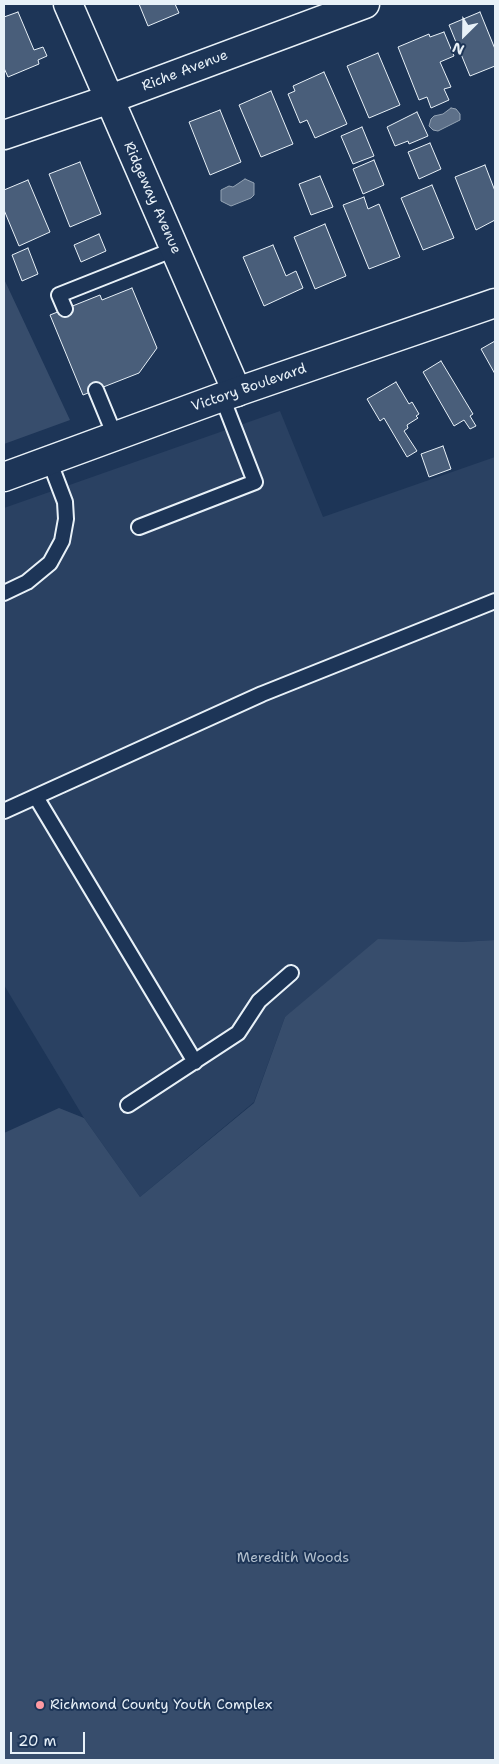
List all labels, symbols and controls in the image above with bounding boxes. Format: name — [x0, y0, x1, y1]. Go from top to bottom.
north arrow — [439, 10, 489, 60]
text: N — [450, 38, 467, 59]
street label: Riche Avenue — [140, 47, 230, 95]
street label: Ridgeway Avenue — [120, 139, 184, 257]
street label: Victory Boulevard — [189, 360, 309, 416]
park label: Meredith Woods — [237, 1550, 349, 1566]
place label: Richmond County Youth Complex — [50, 1697, 272, 1713]
marker: Richmond County Youth Complex — [34, 1699, 46, 1711]
scale bar — [12, 1722, 88, 1754]
text: 20 m — [18, 1731, 57, 1751]

